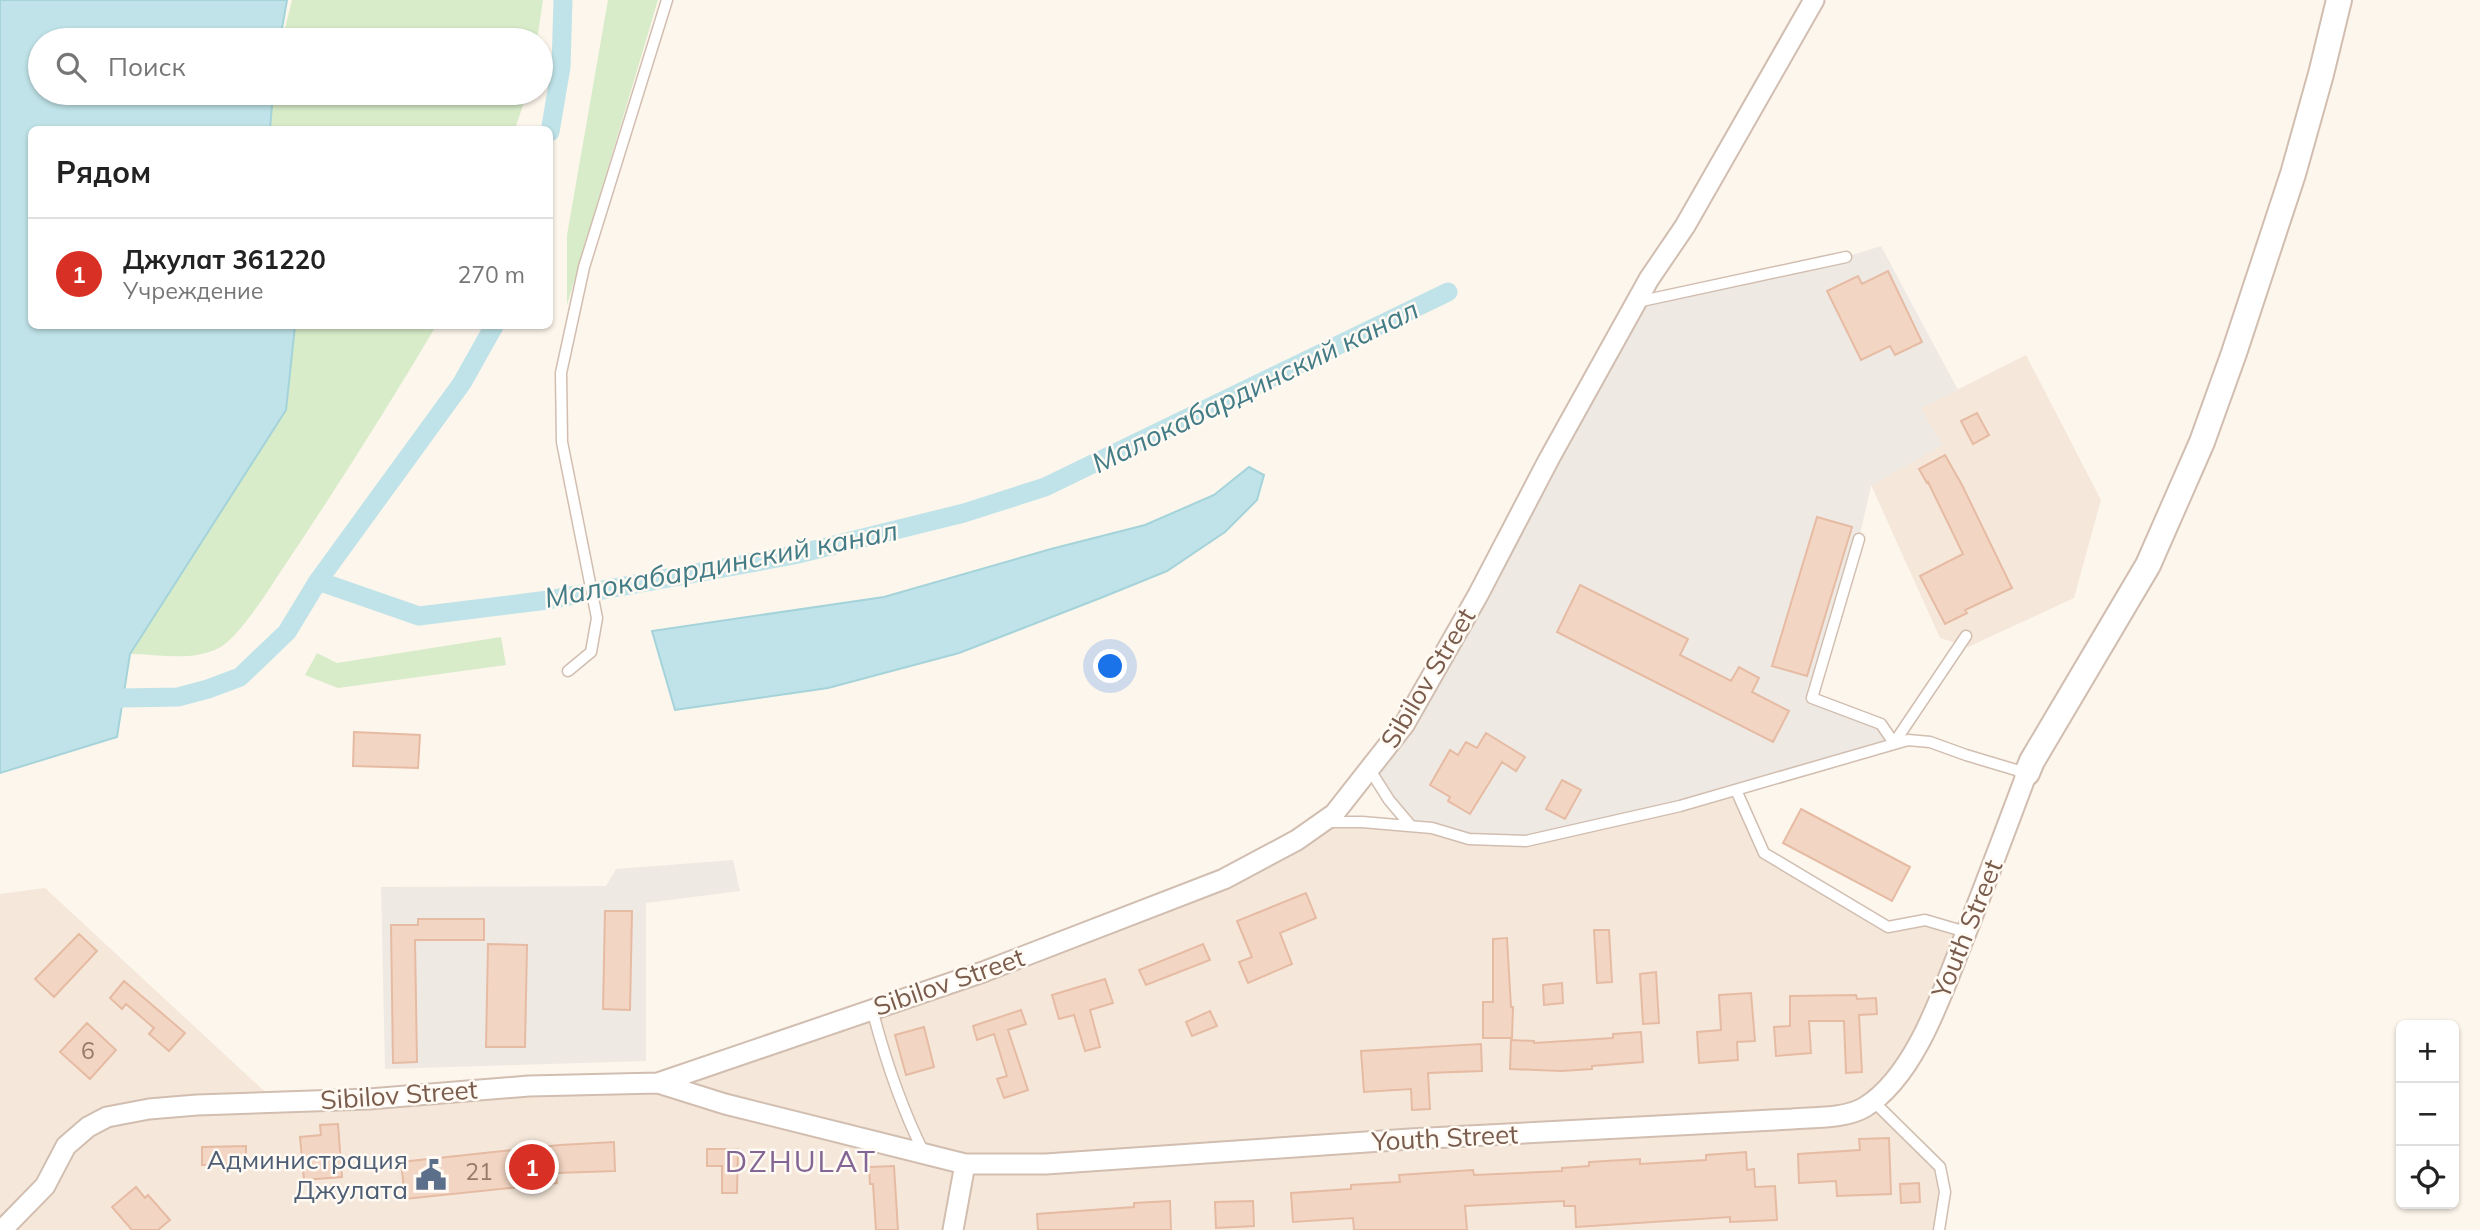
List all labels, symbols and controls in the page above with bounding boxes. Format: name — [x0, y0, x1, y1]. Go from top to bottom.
search box — [28, 28, 553, 105]
icon: search — [52, 48, 90, 86]
text: Поиск — [108, 50, 186, 83]
text: Рядом — [56, 153, 151, 191]
text: Джулат 361220 — [123, 243, 326, 276]
text: 1 — [72, 260, 86, 289]
text: 270 m — [457, 260, 525, 289]
text: Учреждение — [123, 276, 263, 305]
water label: Малокабардинский канал — [1086, 291, 1424, 480]
water label: Малокабардинский канал — [541, 512, 900, 615]
street label: Sibilov Street — [1373, 602, 1482, 754]
your location — [1093, 649, 1127, 683]
street label: Youth Street — [1923, 855, 2009, 1004]
street label: Sibilov Street — [869, 940, 1029, 1023]
map controls — [2396, 1020, 2459, 1209]
button: + — [2396, 1020, 2459, 1083]
house number: 6 — [81, 1036, 95, 1065]
street label: Sibilov Street — [319, 1073, 479, 1116]
button: − — [2396, 1083, 2459, 1146]
street label: Youth Street — [1370, 1117, 1519, 1158]
pin: 1 — [509, 1141, 555, 1193]
district label: DZHULAT — [725, 1142, 877, 1180]
place label: Администрация Джулата — [207, 1143, 408, 1206]
button: locate — [2396, 1146, 2459, 1209]
house number: 21 — [465, 1157, 493, 1186]
public building icon: Администрация Джулата — [414, 1158, 448, 1192]

